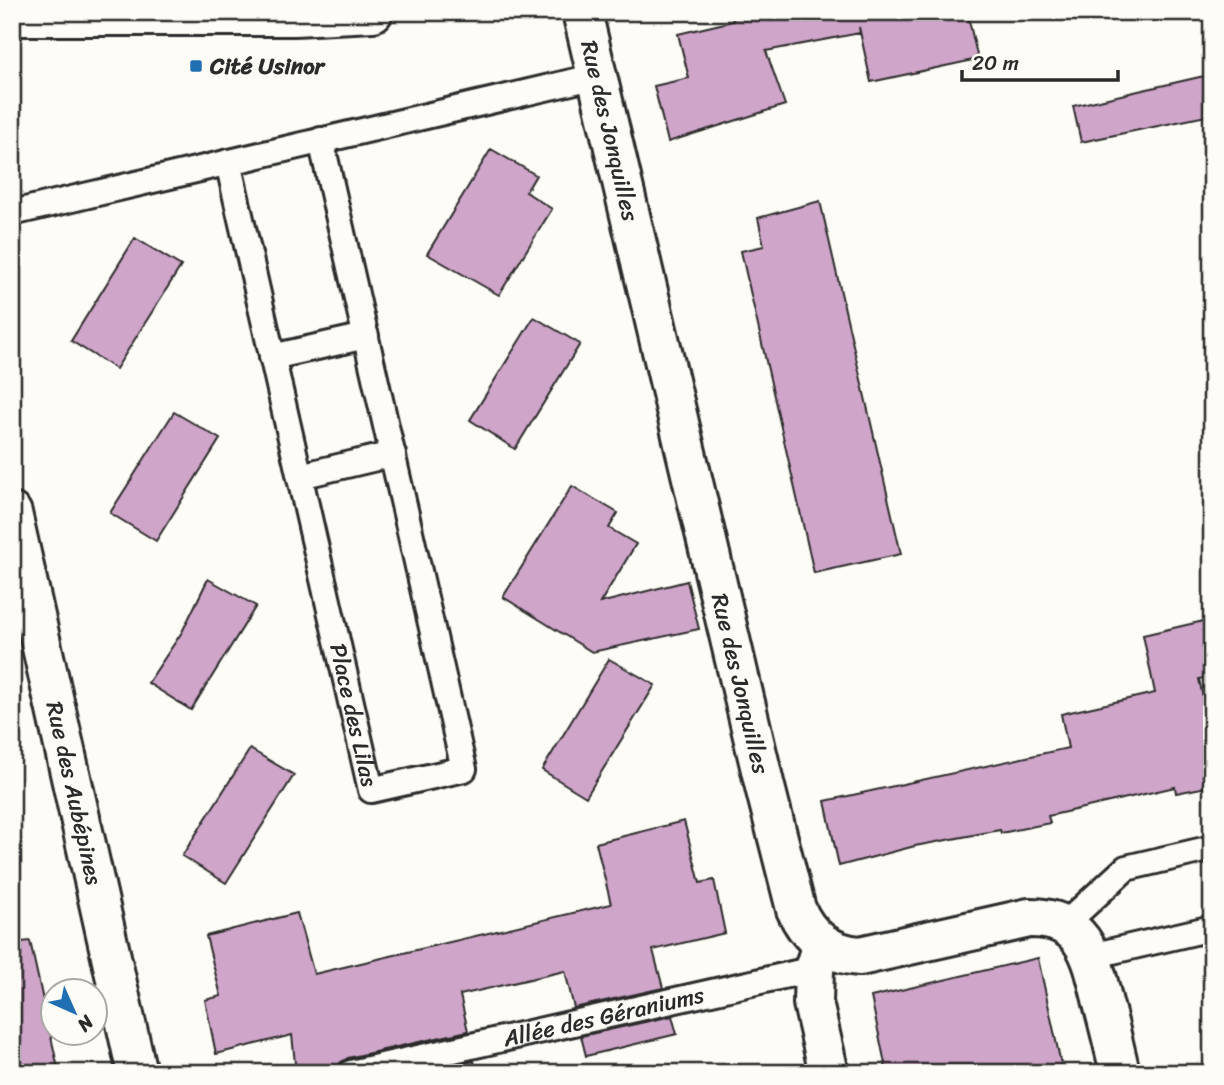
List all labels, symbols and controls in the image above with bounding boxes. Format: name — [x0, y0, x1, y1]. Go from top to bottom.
street label: Rue des Jonquilles — [568, 36, 651, 226]
scale bar — [962, 38, 1117, 82]
text: 20 m — [972, 44, 1019, 82]
place label: Cité Usinor — [209, 46, 327, 87]
marker: Cité Usinor — [188, 58, 204, 74]
street label: Rue des Jonquilles — [699, 589, 781, 778]
street label: Place des Lilas — [317, 639, 390, 791]
street label: Rue des Aubépines — [34, 698, 115, 889]
street label: Allée des Géraniums — [498, 974, 709, 1059]
north arrow — [38, 976, 108, 1046]
text: N — [69, 1007, 103, 1041]

